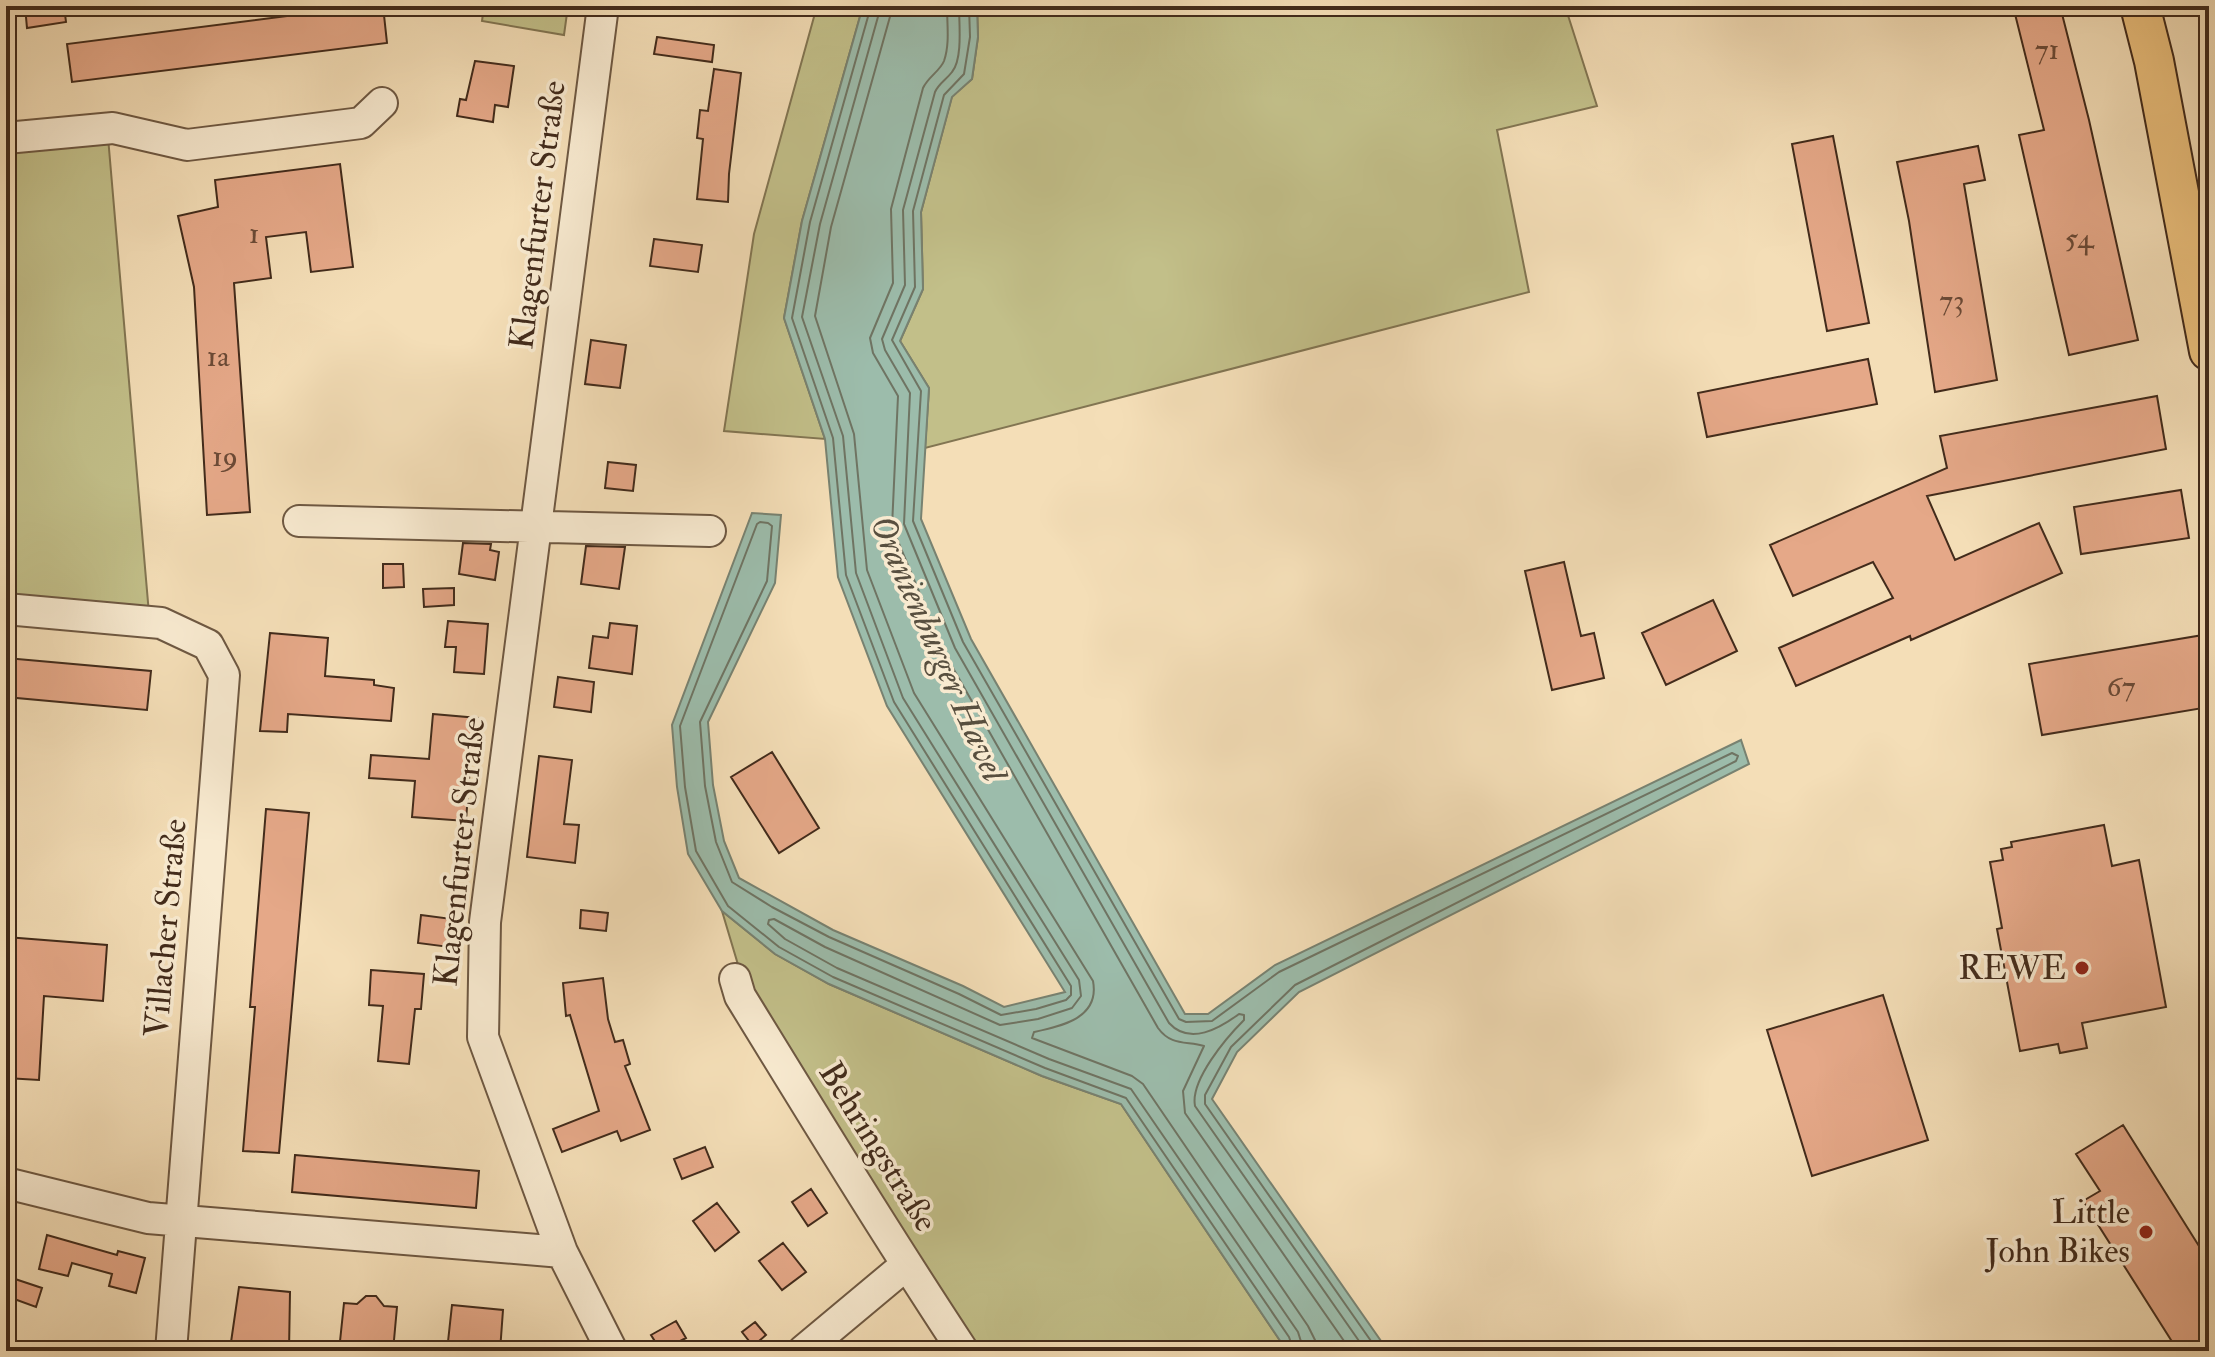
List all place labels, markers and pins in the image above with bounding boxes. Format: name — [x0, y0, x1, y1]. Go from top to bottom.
place label: REWE — [1958, 947, 2066, 990]
marker: REWE — [2073, 959, 2091, 977]
place label: Little John Bikes — [1984, 1191, 2130, 1273]
marker: Little John Bikes — [2137, 1223, 2155, 1241]

